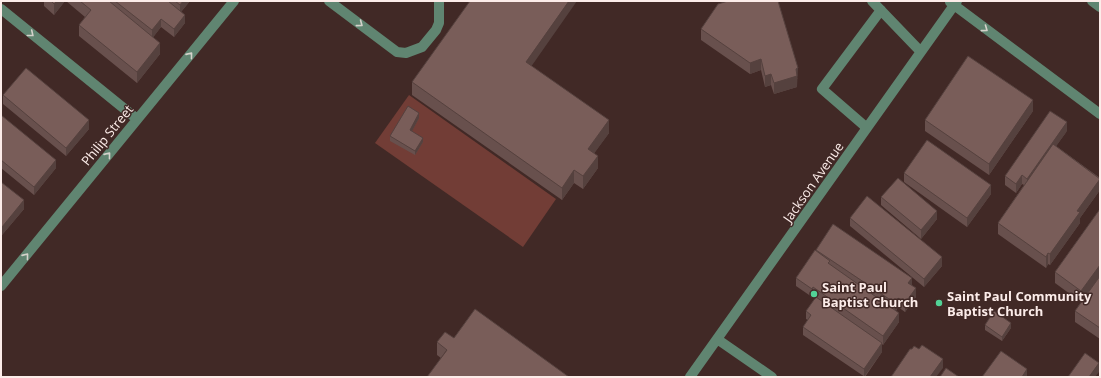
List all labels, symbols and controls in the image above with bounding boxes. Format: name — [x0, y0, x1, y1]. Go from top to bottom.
one-way arrow — [356, 19, 363, 27]
one-way arrow — [980, 24, 987, 31]
one-way arrow — [27, 29, 34, 36]
one-way arrow — [185, 52, 192, 59]
street label: Philip Street — [77, 101, 137, 169]
street label: Jackson Avenue — [777, 138, 847, 227]
one-way arrow — [103, 153, 110, 160]
one-way arrow — [21, 254, 28, 261]
place label: Saint Paul Baptist Church — [822, 278, 918, 311]
place label: Saint Paul Community Baptist Church — [947, 287, 1092, 320]
marker: Saint Paul Baptist Church — [809, 289, 819, 299]
marker: Saint Paul Community Baptist Church — [934, 298, 944, 308]

